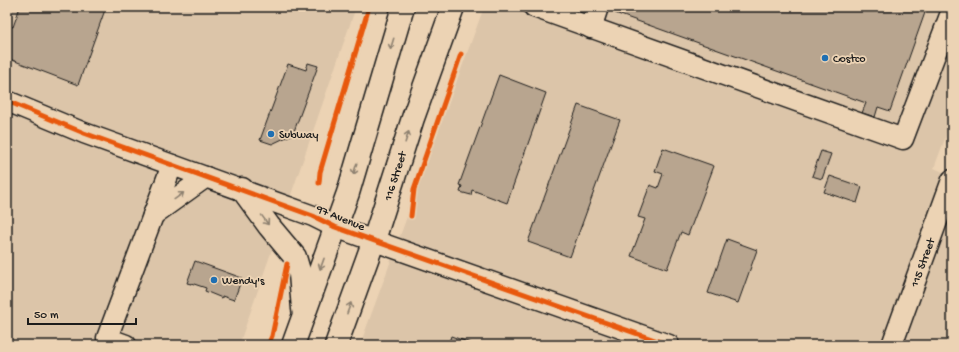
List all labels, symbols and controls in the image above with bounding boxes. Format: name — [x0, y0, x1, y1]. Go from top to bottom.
one-way arrow — [388, 38, 395, 51]
marker: Costco — [820, 53, 830, 63]
place label: Costco — [833, 53, 865, 67]
marker: Subway — [266, 129, 276, 139]
place label: Subway — [279, 129, 318, 143]
one-way arrow — [404, 130, 411, 143]
street label: 116 Street — [382, 149, 411, 204]
one-way arrow — [351, 162, 358, 175]
one-way arrow — [174, 192, 185, 200]
street label: 97 Avenue — [313, 202, 367, 235]
one-way arrow — [260, 215, 269, 226]
street label: 115 Street — [908, 236, 940, 290]
one-way arrow — [318, 258, 325, 271]
marker: Wendy's — [209, 275, 219, 285]
place label: Wendy's — [222, 275, 265, 289]
scale bar — [28, 300, 136, 326]
one-way arrow — [346, 303, 354, 315]
text: 50 m — [34, 309, 59, 323]

